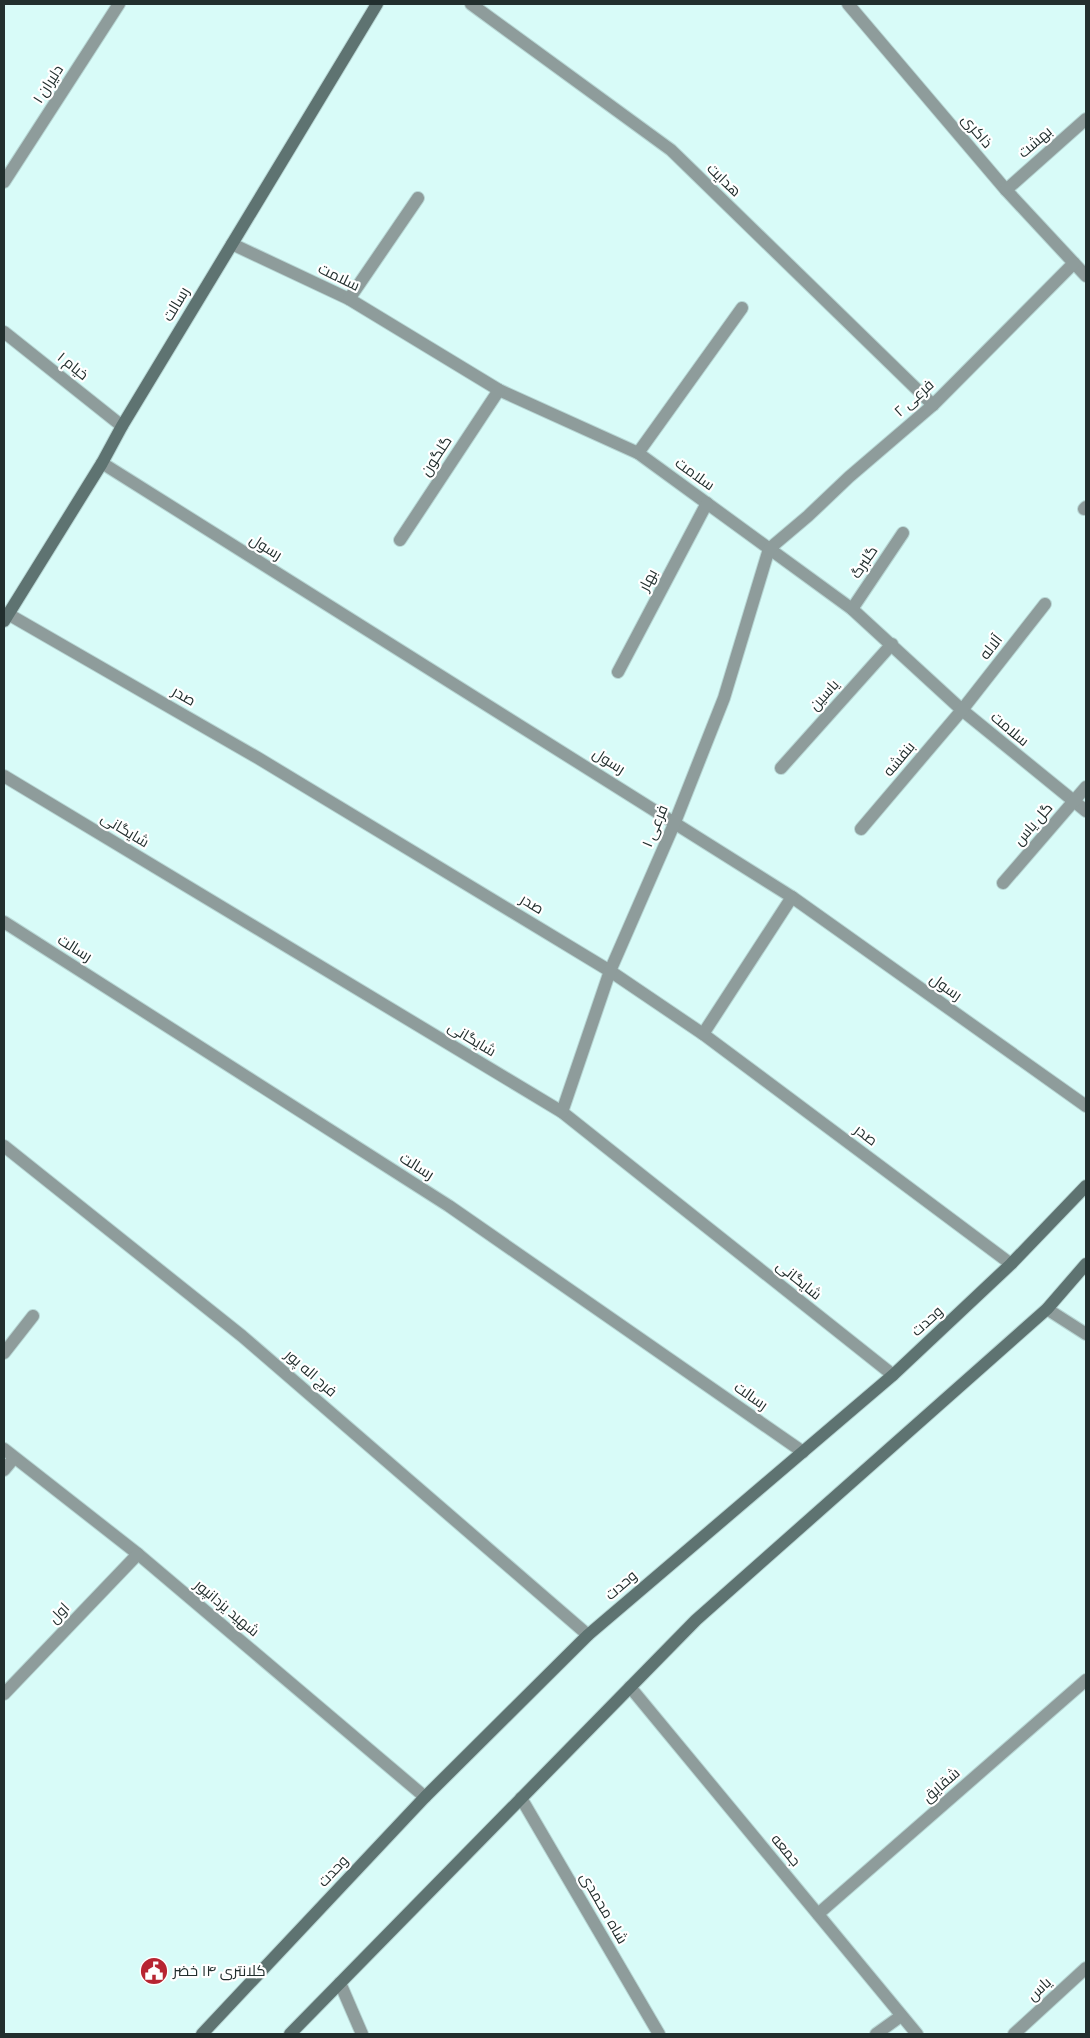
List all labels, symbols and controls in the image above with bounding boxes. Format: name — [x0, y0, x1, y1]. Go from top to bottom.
street label: دلیران ۱ — [29, 61, 68, 107]
street label: ذاکری — [957, 110, 996, 152]
street label: بهشت — [1014, 122, 1056, 162]
street label: هدایت — [703, 160, 745, 200]
street label: سلامت — [315, 259, 363, 295]
street label: رسالت — [159, 283, 193, 325]
street label: خیام ۱ — [53, 348, 92, 385]
street label: فرعی ۲ — [890, 376, 938, 421]
street label: گلگون — [416, 433, 456, 480]
street label: سلامت — [672, 454, 718, 494]
street label: رسول — [246, 530, 286, 564]
street label: گلبرگ — [847, 542, 881, 582]
street label: بهار — [634, 566, 662, 595]
street label: آلاله — [976, 631, 1006, 663]
street label: یاسین — [805, 676, 843, 715]
street label: صدر — [168, 682, 199, 710]
street label: سلامت — [987, 708, 1033, 750]
street label: بنفشه — [879, 738, 919, 780]
street label: رسول — [589, 744, 629, 778]
street label: گل یاس — [1010, 799, 1057, 850]
street label: فرعی ۱ — [638, 802, 673, 850]
street label: شایگانی — [97, 809, 152, 852]
street label: صدر — [516, 890, 547, 918]
street label: رسالت — [54, 931, 96, 965]
street label: رسول — [926, 970, 966, 1004]
street label: شایگانی — [444, 1018, 499, 1061]
street label: صدر — [850, 1120, 881, 1149]
street label: رسالت — [396, 1149, 438, 1183]
street label: شایگانی — [772, 1256, 825, 1304]
street label: وحدت — [908, 1302, 946, 1340]
street label: فرج اله پور — [279, 1345, 341, 1402]
street label: رسالت — [731, 1378, 771, 1414]
street label: وحدت — [601, 1566, 641, 1604]
street label: شهید یزدانپور — [190, 1575, 263, 1641]
street label: اول — [45, 1599, 73, 1627]
street label: شقایق — [919, 1764, 964, 1807]
street label: جمعه — [767, 1830, 805, 1870]
street label: وحدت — [314, 1852, 352, 1890]
street label: شاه محمدی — [575, 1869, 632, 1947]
public building icon: کلانتری ۱۴ خضر — [139, 1956, 169, 1986]
place label: کلانتری ۱۴ خضر — [172, 1962, 266, 1981]
street label: یاس — [1023, 1973, 1056, 2005]

